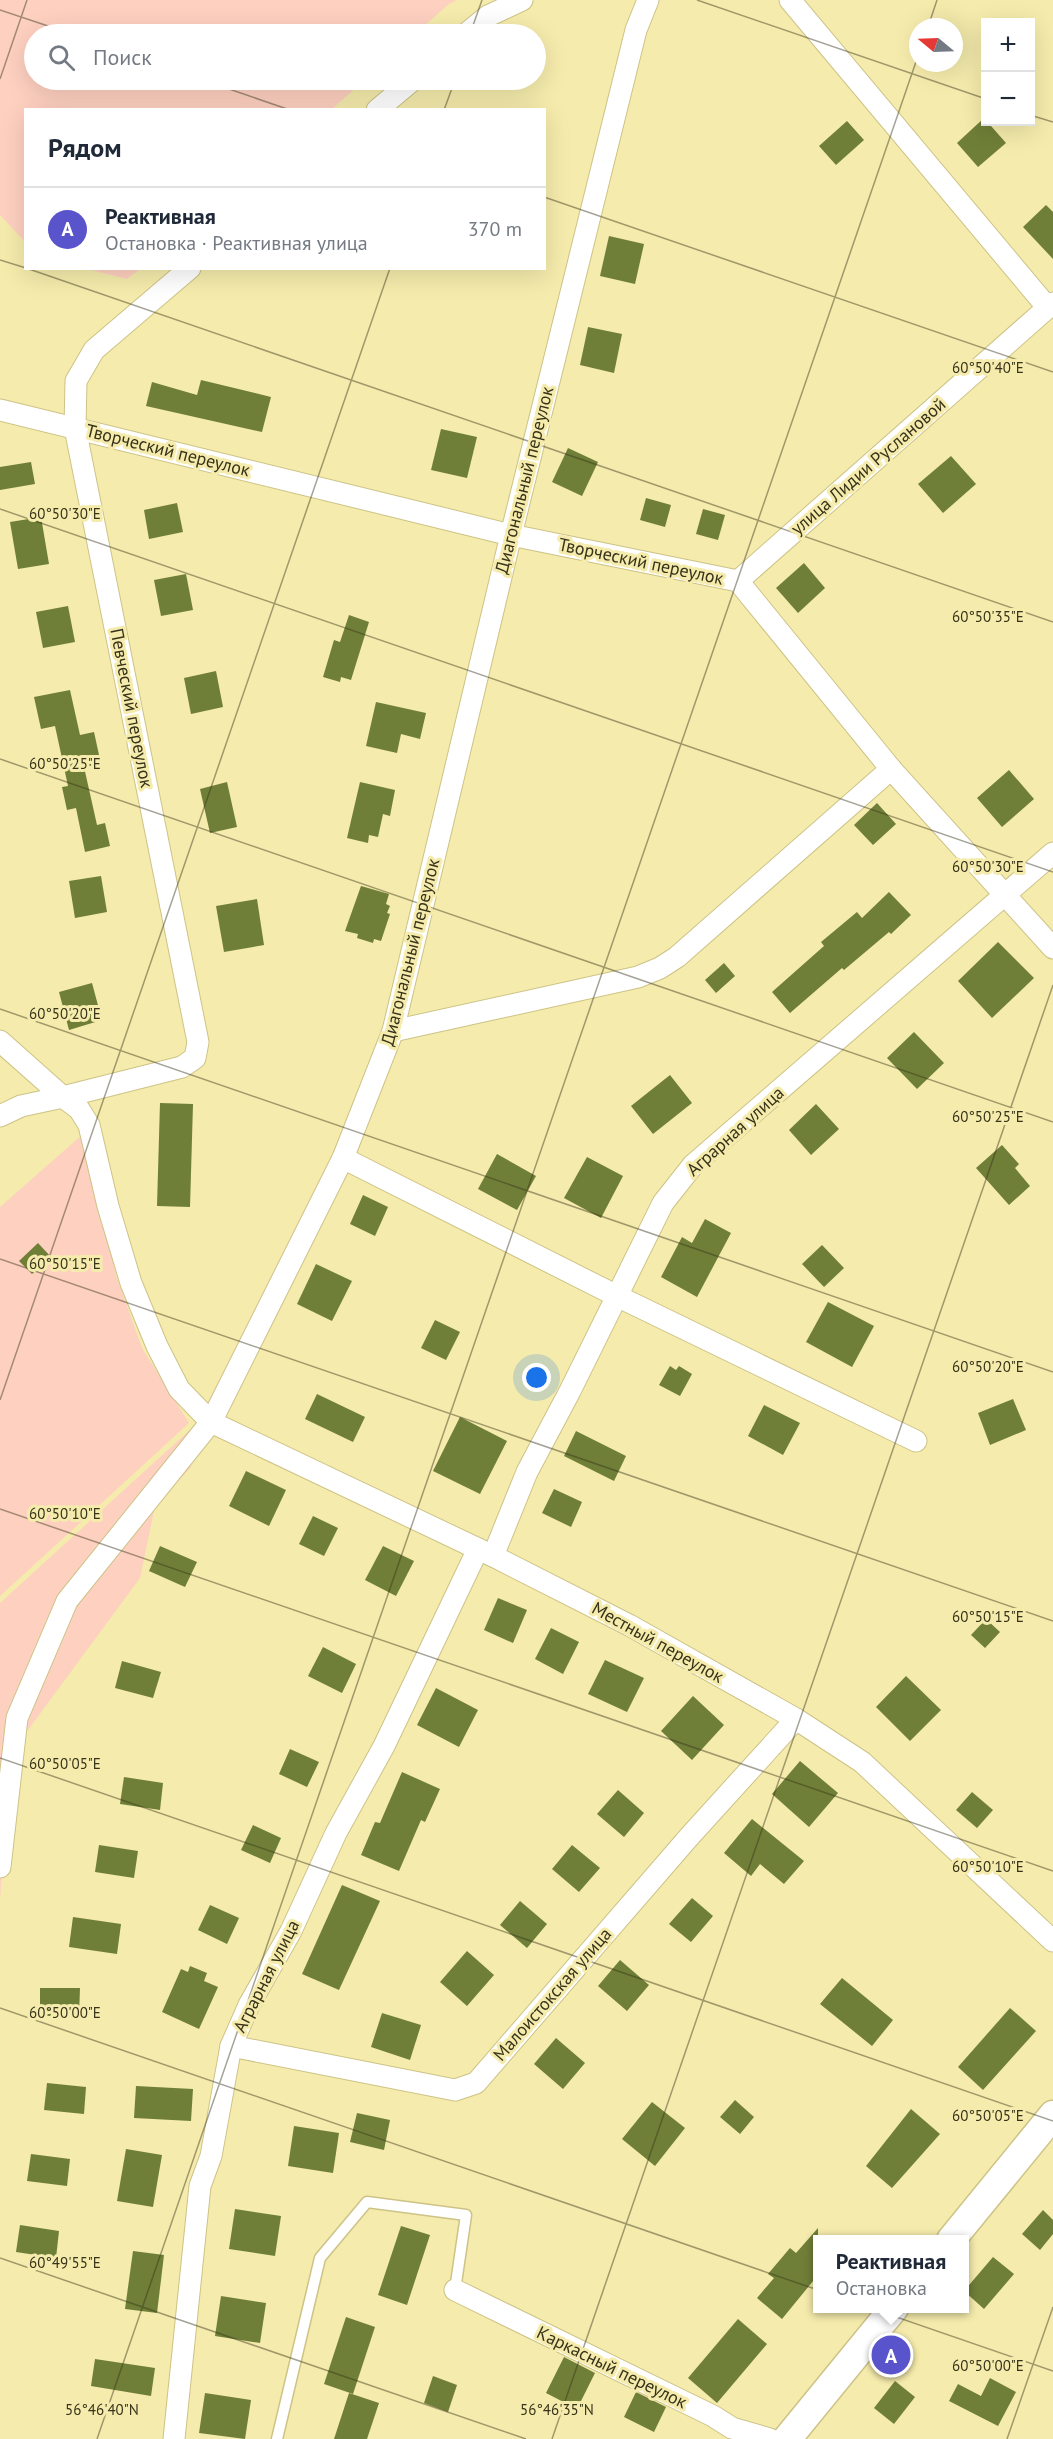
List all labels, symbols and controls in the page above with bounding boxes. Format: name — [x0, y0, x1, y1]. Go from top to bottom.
north arrow — [909, 18, 963, 72]
map controls — [981, 18, 1035, 126]
button: + — [981, 18, 1035, 72]
search box — [24, 24, 546, 90]
icon: search — [45, 41, 78, 74]
text: Поиск — [93, 43, 152, 71]
button: − — [981, 72, 1035, 126]
text: Рядом — [48, 131, 122, 164]
text: Реактивная — [105, 202, 216, 230]
text: A — [61, 216, 74, 242]
text: 370 m — [468, 216, 522, 242]
text: Остановка · Реактивная улица — [105, 230, 368, 256]
text: 60°50'40"E — [952, 358, 1024, 377]
street label: Диагональный переулок — [490, 384, 558, 576]
street label: улица Лидии Руслановой — [786, 392, 950, 540]
street label: Творческий переулок — [84, 419, 253, 482]
text: 60°50'30"E — [29, 504, 101, 523]
street label: Творческий переулок — [556, 532, 726, 590]
text: 60°50'35"E — [952, 607, 1024, 626]
street label: Певческий переулок — [105, 626, 159, 790]
text: 60°50'25"E — [29, 754, 101, 773]
street label: Диагональный переулок — [376, 856, 444, 1048]
text: 60°50'30"E — [952, 857, 1024, 876]
text: 60°50'20"E — [29, 1004, 101, 1023]
street label: Аграрная улица — [681, 1081, 789, 1181]
text: 60°50'25"E — [952, 1107, 1024, 1126]
text: 60°50'15"E — [29, 1254, 101, 1273]
text: 60°50'20"E — [952, 1357, 1024, 1376]
your location — [522, 1363, 551, 1392]
text: 60°50'10"E — [29, 1504, 101, 1523]
street label: Местный переулок — [588, 1596, 728, 1688]
text: 60°50'15"E — [952, 1607, 1024, 1626]
text: 60°50'05"E — [29, 1754, 101, 1773]
text: 60°50'10"E — [952, 1857, 1024, 1876]
street label: Аграрная улица — [228, 1916, 304, 2036]
street label: Малоистокская улица — [488, 1923, 616, 2065]
text: 60°50'00"E — [29, 2003, 101, 2022]
text: 60°50'05"E — [952, 2106, 1024, 2125]
popup — [813, 2235, 969, 2313]
text: Реактивная — [836, 2247, 946, 2275]
text: 60°49'55"E — [29, 2253, 101, 2272]
text: Остановка — [836, 2275, 927, 2301]
street label: Каркасный переулок — [533, 2321, 691, 2414]
pin: A — [872, 2332, 910, 2378]
text: 60°50'00"E — [952, 2356, 1024, 2375]
text: 56°46'40"N — [65, 2400, 139, 2419]
text: 56°46'35"N — [520, 2400, 594, 2419]

